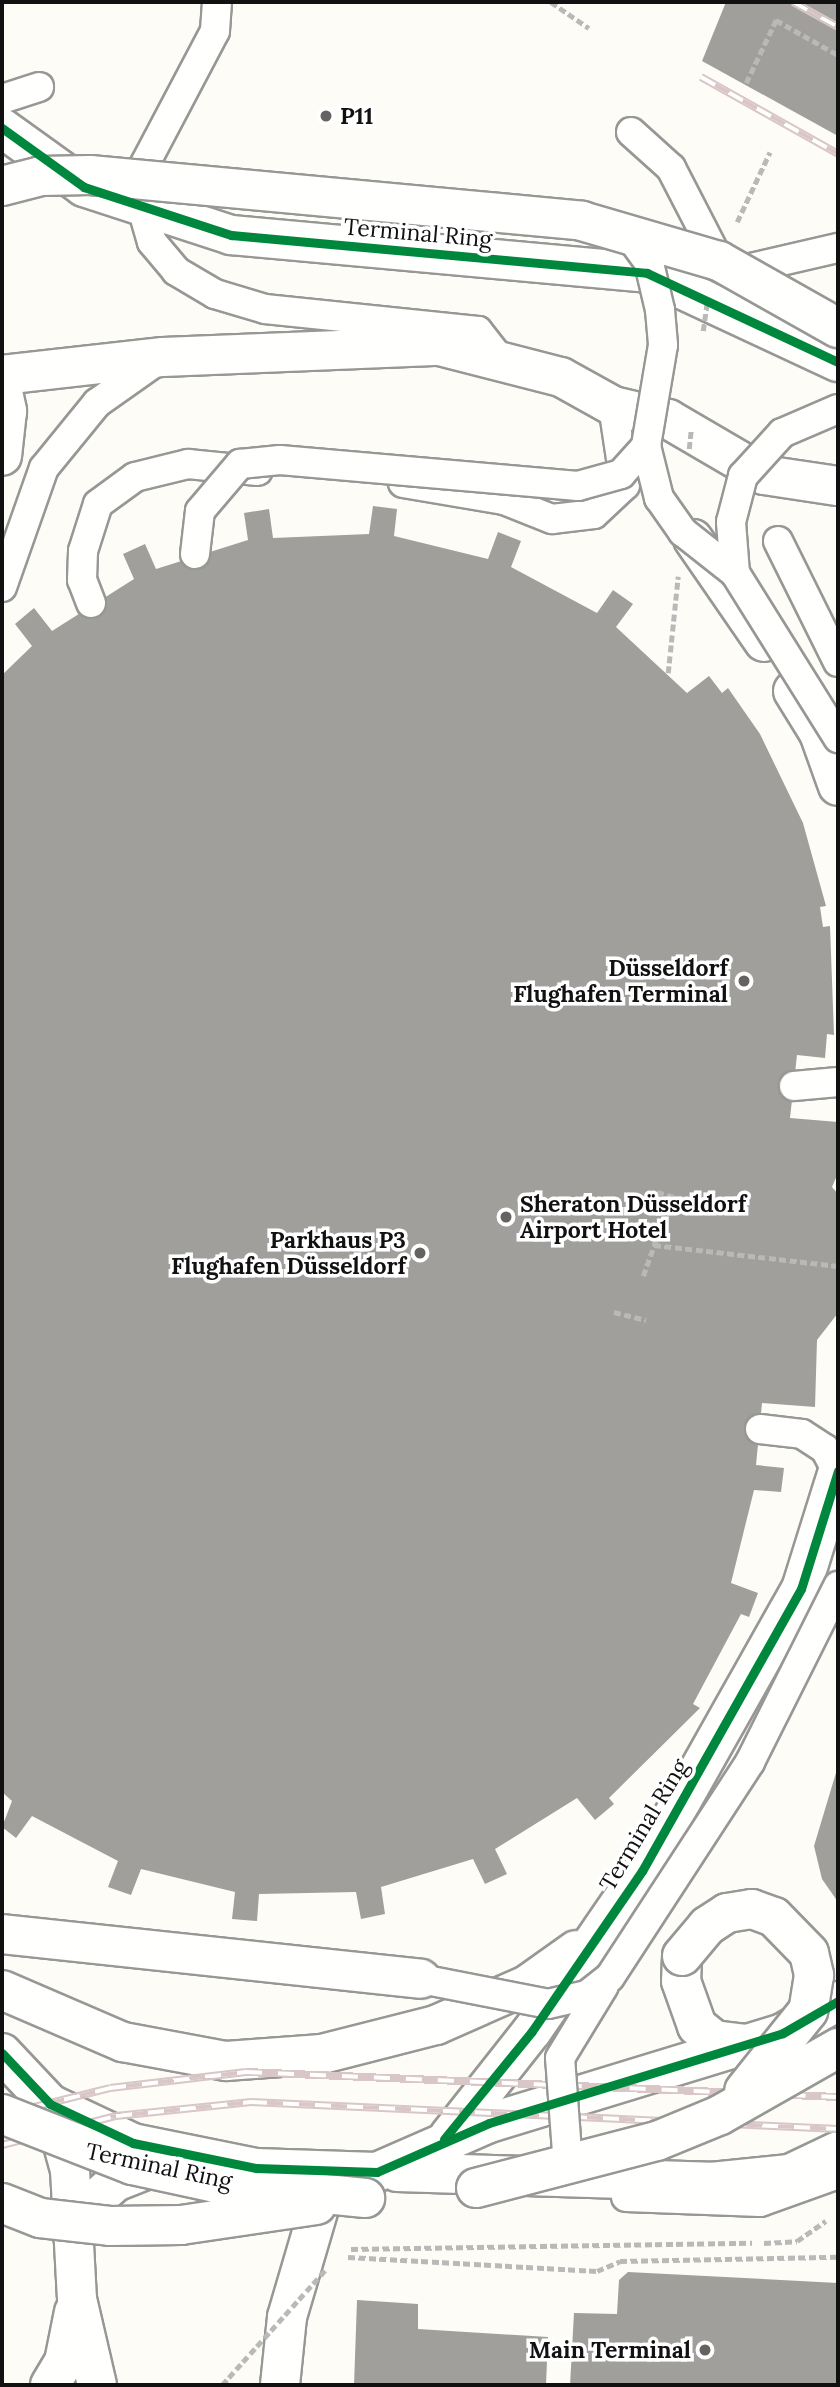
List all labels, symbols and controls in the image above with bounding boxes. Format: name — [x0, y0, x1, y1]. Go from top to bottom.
place label: P11 — [340, 102, 373, 130]
marker: P11 — [318, 108, 334, 124]
street label: Terminal Ring — [343, 213, 493, 253]
place label: Düsseldorf Flughafen Terminal — [513, 954, 728, 1008]
marker: Düsseldorf Flughafen Terminal — [734, 971, 754, 991]
place label: Sheraton Düsseldorf Airport Hotel — [520, 1190, 746, 1244]
marker: Sheraton Düsseldorf Airport Hotel — [498, 1209, 514, 1225]
place label: Parkhaus P3 Flughafen Düsseldorf — [171, 1226, 406, 1280]
marker: Parkhaus P3 Flughafen Düsseldorf — [412, 1245, 428, 1261]
street label: Terminal Ring — [594, 1754, 694, 1896]
street label: Terminal Ring — [83, 2137, 235, 2195]
place label: Main Terminal — [529, 2336, 691, 2364]
marker: Main Terminal — [697, 2342, 713, 2358]

